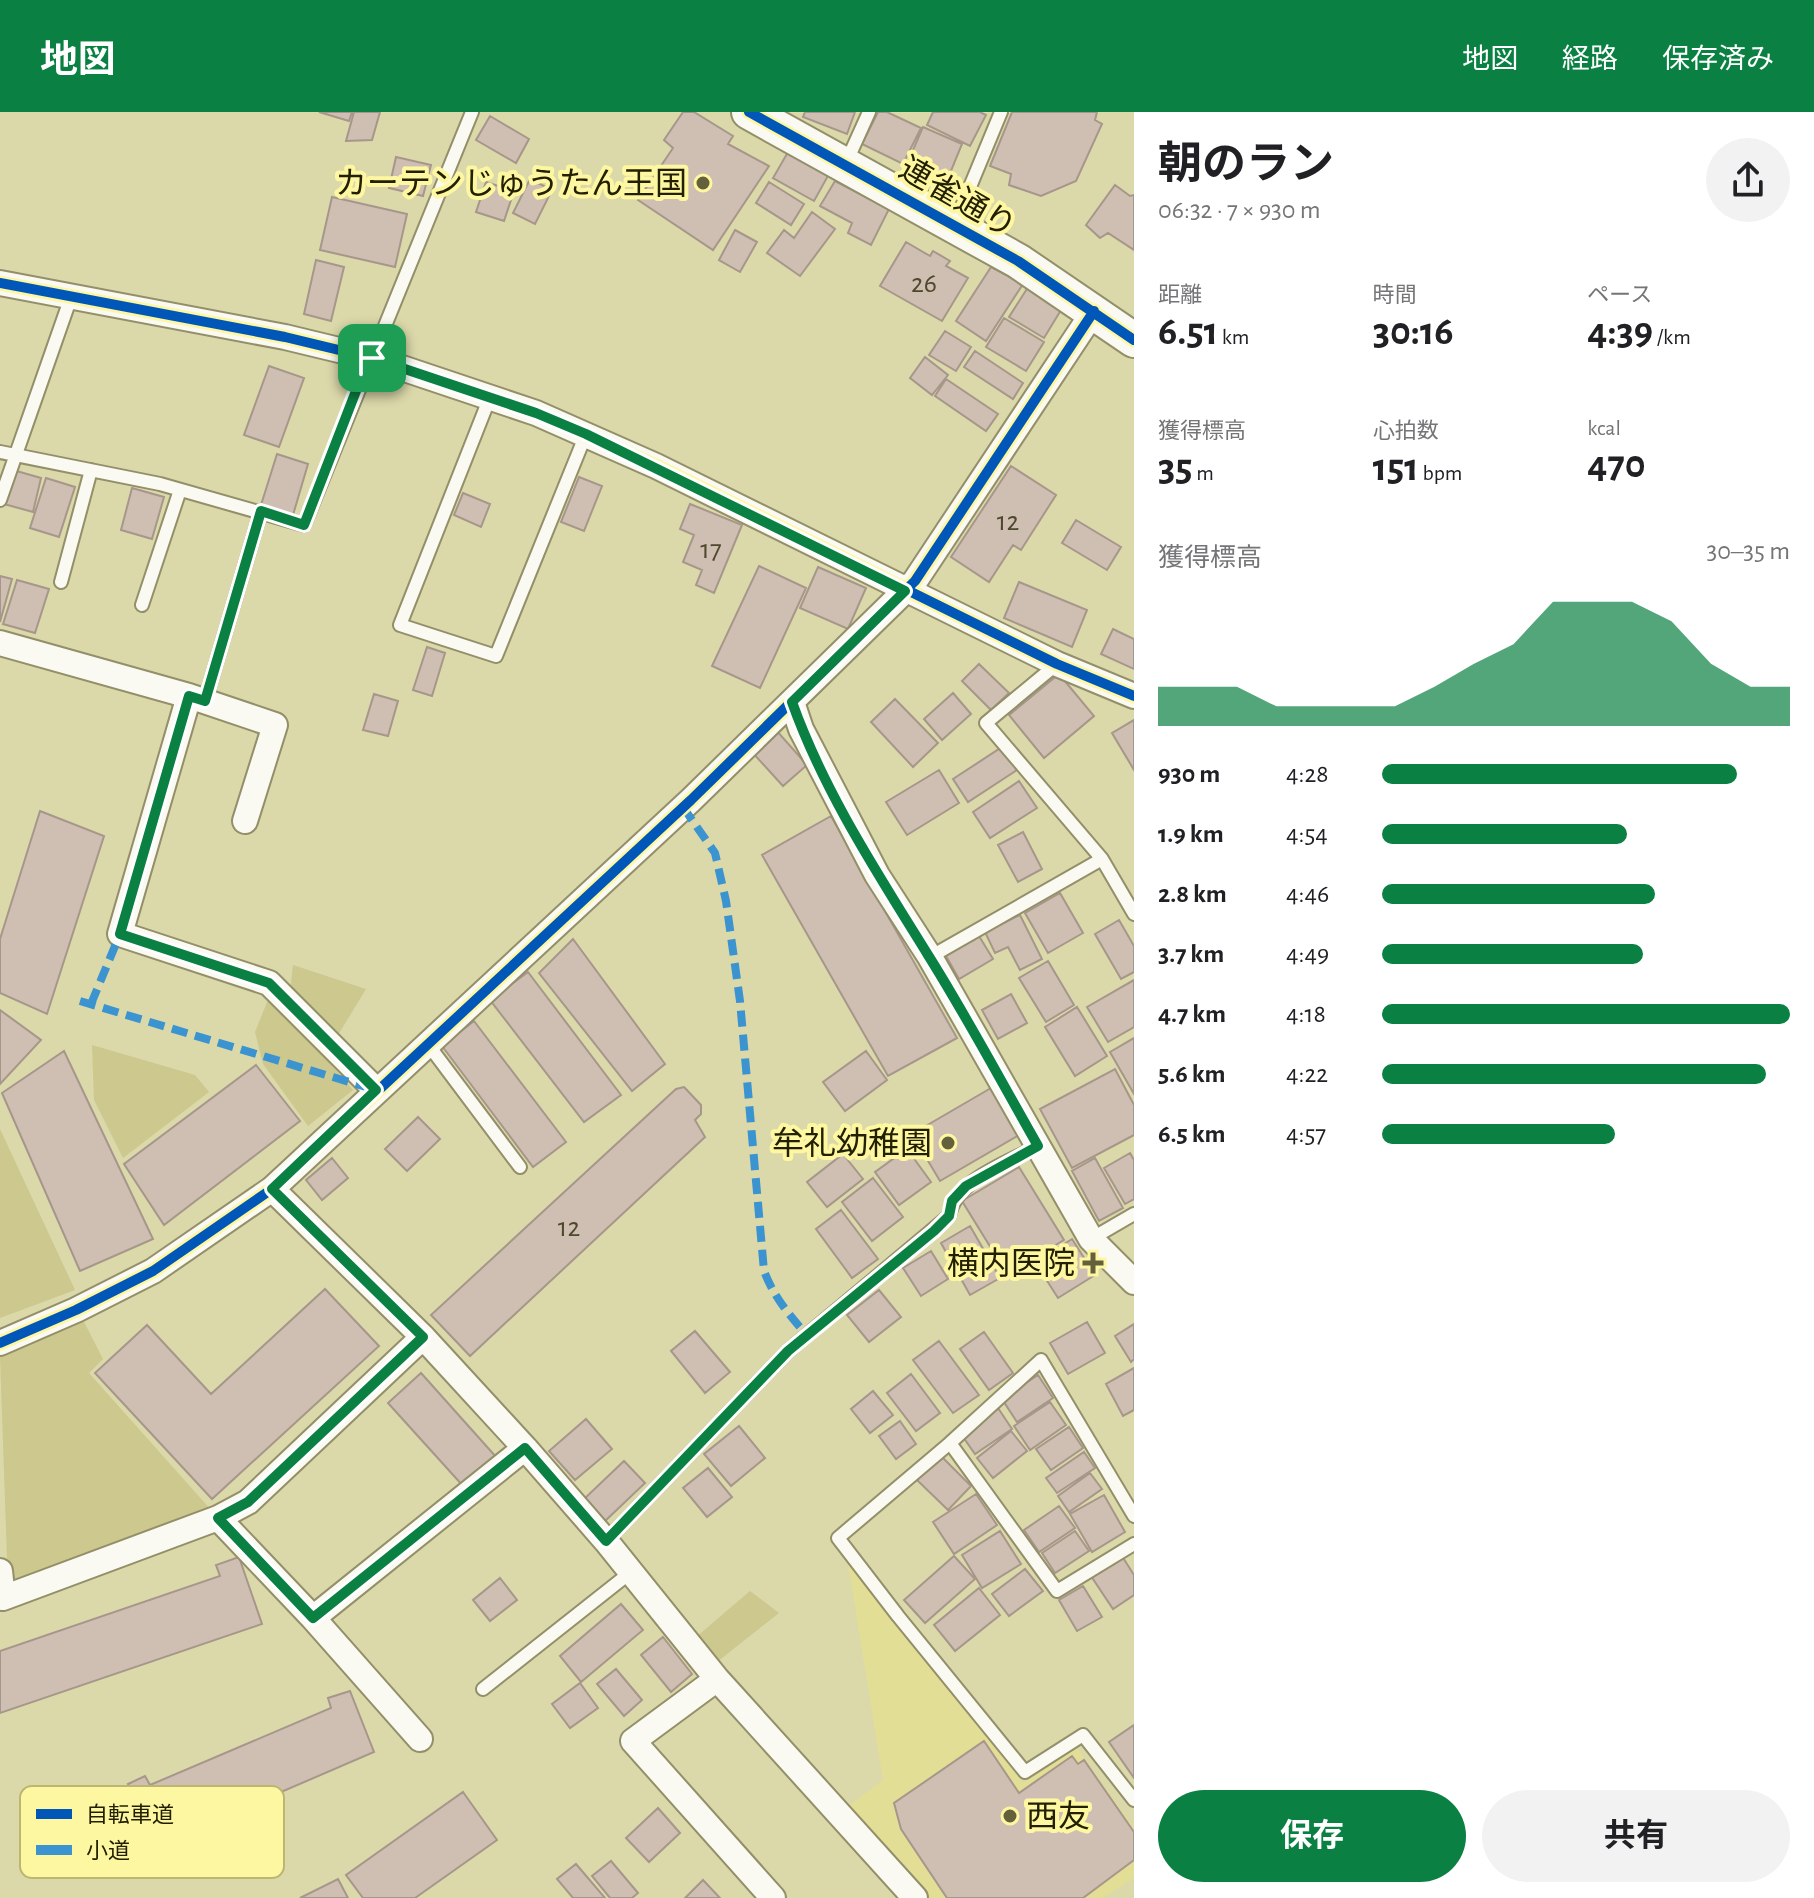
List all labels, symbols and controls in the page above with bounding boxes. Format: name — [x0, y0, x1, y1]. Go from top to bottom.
text: 地図 — [40, 42, 116, 80]
text: 地図 — [1462, 46, 1518, 74]
text: 経路 — [1562, 46, 1618, 74]
text: 保存済み — [1662, 46, 1774, 74]
button: share — [1706, 138, 1790, 222]
text: 朝のラン — [1158, 143, 1334, 187]
street label: 連雀通り — [894, 151, 1021, 244]
place label: カーテンじゅうたん王国 — [335, 168, 687, 200]
marker: カーテンじゅうたん王国 — [694, 174, 712, 192]
text: 06:32 · 7 × 930 m — [1158, 197, 1321, 223]
house number: 26 — [911, 270, 937, 298]
text: 距離 — [1158, 284, 1202, 306]
text: 時間 — [1373, 284, 1417, 306]
text: ペース — [1587, 284, 1652, 306]
text: 6.51 — [1158, 312, 1218, 352]
text: 30:16 — [1373, 312, 1454, 352]
text: 4:39 — [1587, 312, 1653, 352]
pin — [338, 324, 406, 392]
text: km — [1218, 326, 1249, 348]
text: /km — [1653, 326, 1691, 348]
icon: arrive — [350, 336, 394, 380]
text: kcal — [1587, 417, 1621, 439]
text: 獲得標高 — [1158, 420, 1246, 442]
text: 心拍数 — [1373, 420, 1439, 442]
text: 470 — [1587, 445, 1646, 485]
text: 35 — [1158, 448, 1193, 488]
text: 151 — [1373, 448, 1419, 488]
text: m — [1193, 462, 1214, 484]
text: bpm — [1419, 462, 1462, 484]
house number: 12 — [997, 508, 1019, 536]
house number: 17 — [700, 536, 722, 564]
text: 30–35 m — [1707, 538, 1790, 564]
text: 獲得標高 — [1158, 545, 1262, 571]
text: 930 m — [1158, 761, 1220, 787]
text: 4:28 — [1286, 761, 1329, 787]
text: 1.9 km — [1158, 821, 1224, 847]
text: 4:54 — [1286, 821, 1328, 847]
text: 2.8 km — [1158, 881, 1227, 907]
text: 4:46 — [1286, 881, 1329, 907]
text: 3.7 km — [1158, 941, 1224, 967]
text: 4:49 — [1286, 941, 1329, 967]
text: 4.7 km — [1158, 1001, 1226, 1027]
text: 4:18 — [1286, 1001, 1326, 1027]
text: 5.6 km — [1158, 1061, 1226, 1087]
text: 4:22 — [1286, 1061, 1328, 1087]
text: 6.5 km — [1158, 1121, 1226, 1147]
text: 4:57 — [1286, 1121, 1326, 1147]
place label: 牟礼幼稚園 — [772, 1126, 932, 1160]
marker: 牟礼幼稚園 — [939, 1134, 957, 1152]
house number: 12 — [558, 1214, 580, 1242]
place label: 横内医院 — [947, 1247, 1075, 1280]
marker: 横内医院 — [1082, 1252, 1104, 1274]
legend — [20, 1786, 284, 1878]
button: 保存 — [1158, 1790, 1466, 1882]
button: 共有 — [1482, 1790, 1790, 1882]
place label: 西友 — [1026, 1800, 1090, 1833]
text: 自転車道 — [86, 1803, 174, 1826]
marker: 西友 — [1001, 1807, 1019, 1825]
text: 小道 — [86, 1839, 130, 1862]

